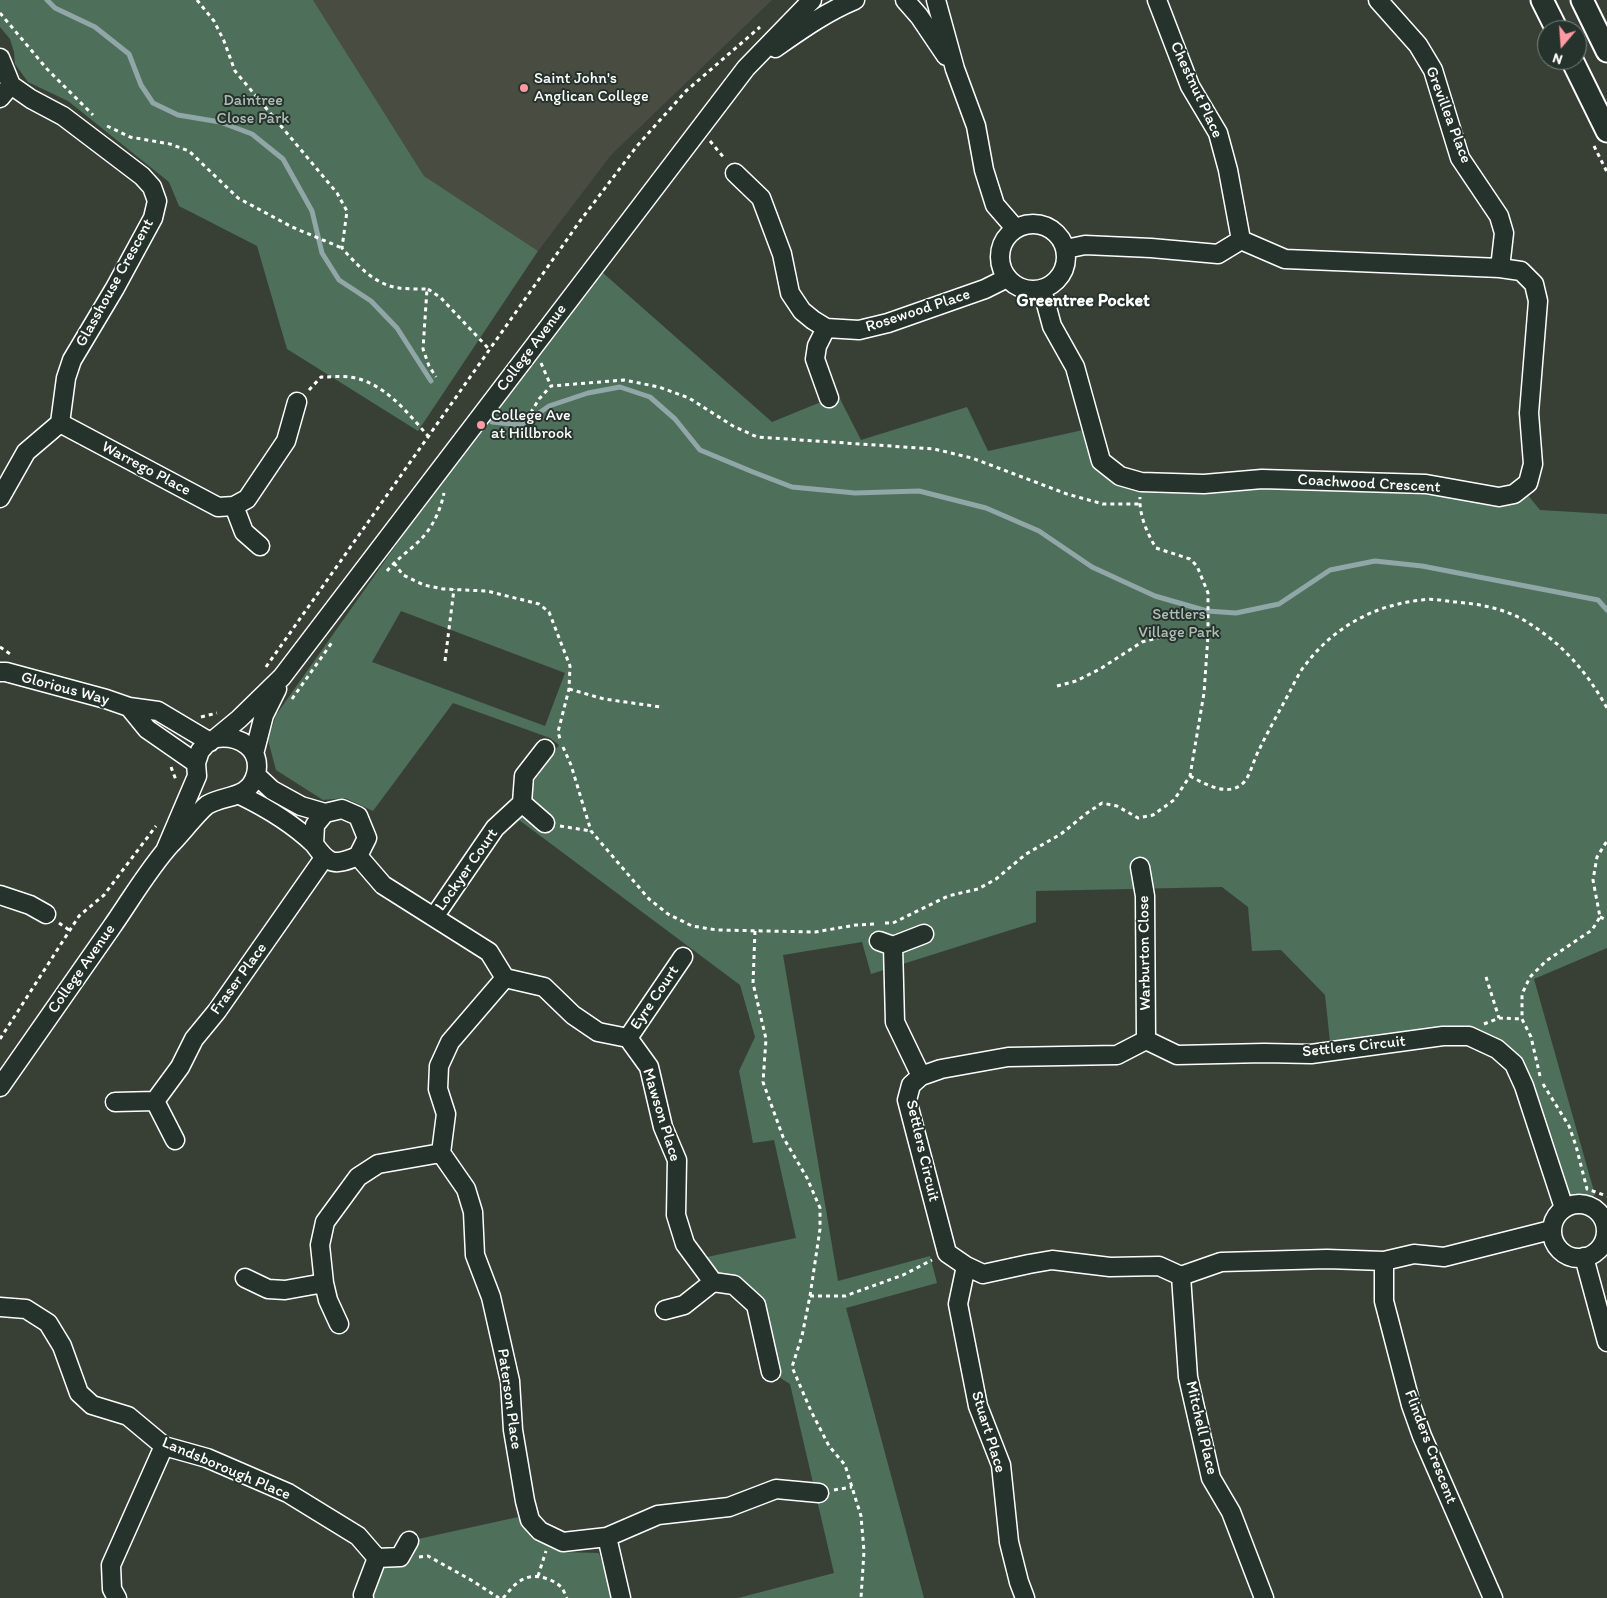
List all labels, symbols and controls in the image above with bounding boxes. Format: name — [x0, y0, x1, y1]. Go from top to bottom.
north arrow — [1537, 20, 1587, 70]
street label: Chestnut Place — [1165, 39, 1227, 141]
text: N — [1550, 49, 1565, 68]
street label: Grevillea Place — [1421, 64, 1475, 166]
place label: Saint John's Anglican College — [534, 69, 649, 107]
marker: Saint John's Anglican College — [518, 82, 530, 94]
park label: Daintree Close Park — [217, 91, 289, 129]
street label: Glasshouse Crescent — [72, 216, 158, 350]
street label: Rosewood Place — [863, 285, 973, 337]
district label: Greentree Pocket — [1016, 290, 1150, 312]
street label: College Avenue — [493, 300, 571, 396]
place label: College Ave at Hillbrook — [491, 406, 572, 444]
marker: College Ave at Hillbrook — [475, 419, 487, 431]
street label: Warrego Place — [98, 437, 194, 501]
street label: Coachwood Crescent — [1297, 471, 1441, 497]
park label: Settlers Village Park — [1138, 605, 1220, 643]
street label: Glorious Way — [19, 668, 111, 710]
street label: Lockyer Court — [431, 825, 503, 915]
street label: Warburton Close — [1134, 895, 1156, 1011]
street label: College Avenue — [44, 921, 120, 1017]
street label: Fraser Place — [206, 939, 272, 1019]
street label: Eyre Court — [627, 962, 683, 1034]
street label: Settlers Circuit — [1301, 1032, 1407, 1062]
street label: Mawson Place — [638, 1066, 684, 1164]
street label: Settlers Circuit — [901, 1098, 943, 1204]
street label: Paterson Place — [492, 1347, 526, 1451]
street label: Mitchell Place — [1181, 1379, 1221, 1477]
street label: Flinders Crescent — [1400, 1387, 1460, 1507]
street label: Stuart Place — [967, 1389, 1009, 1475]
street label: Landsborough Place — [159, 1433, 293, 1505]

